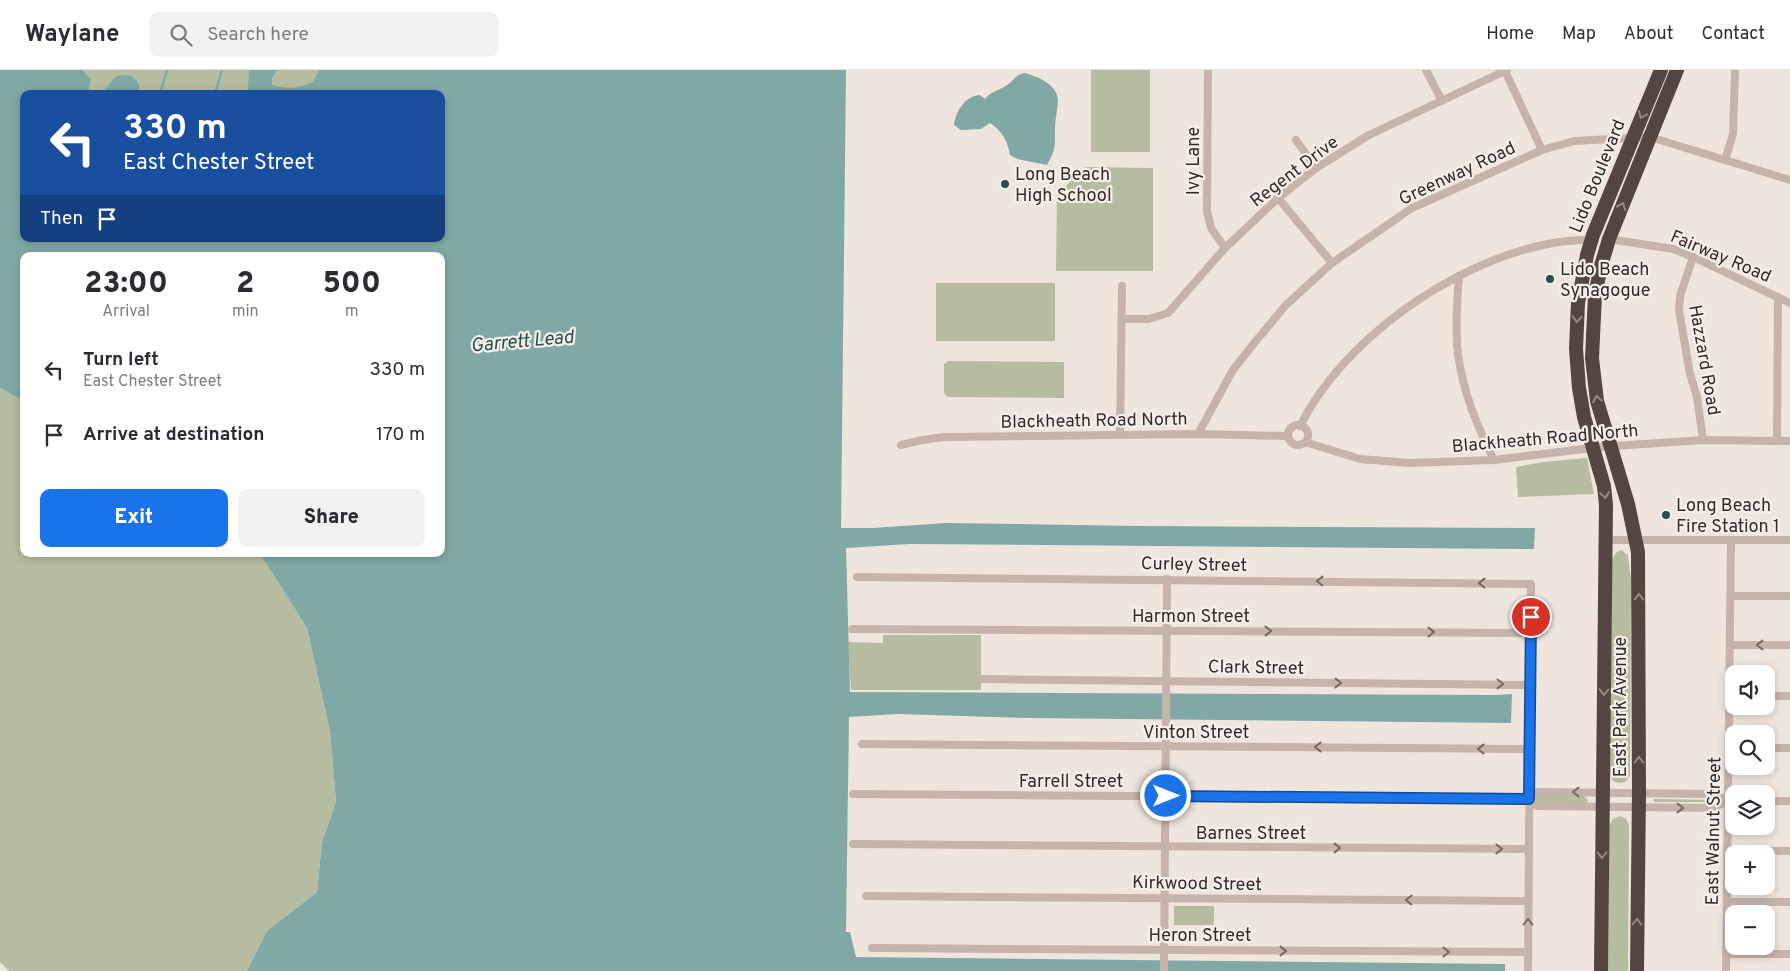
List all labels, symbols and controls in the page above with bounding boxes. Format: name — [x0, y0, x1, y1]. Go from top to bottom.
search box — [149, 12, 499, 57]
text: Waylane — [25, 20, 119, 50]
icon: search — [167, 21, 195, 49]
text: Search here — [207, 23, 309, 47]
text: Home — [1486, 23, 1534, 46]
text: Map — [1562, 23, 1596, 46]
text: About — [1624, 23, 1673, 46]
text: Contact — [1701, 23, 1765, 46]
text: 330 m — [123, 107, 227, 151]
icon: left — [40, 110, 105, 175]
one-way arrow — [1638, 110, 1648, 119]
street label: Lido Boulevard — [1565, 116, 1632, 237]
street label: Ivy Lane — [1183, 127, 1206, 195]
street label: Regent Drive — [1246, 131, 1344, 213]
street label: Greenway Road — [1396, 137, 1520, 211]
text: East Chester Street — [123, 150, 314, 177]
place label: Long Beach High School — [1015, 164, 1112, 208]
marker: Long Beach High School — [999, 178, 1011, 190]
one-way arrow — [1616, 202, 1626, 211]
icon: arrive — [93, 205, 121, 233]
text: Then — [40, 207, 83, 231]
street label: Fairway Road — [1667, 226, 1774, 289]
place label: Lido Beach Synagogue — [1560, 259, 1650, 303]
text: 23:00 — [84, 266, 168, 303]
text: 2 — [236, 266, 254, 303]
text: 500 — [323, 266, 381, 303]
marker: Lido Beach Synagogue — [1544, 273, 1556, 285]
text: Arrival — [102, 302, 150, 322]
text: min — [232, 302, 259, 322]
text: m — [345, 302, 359, 322]
street label: Hazzard Road — [1682, 303, 1725, 417]
one-way arrow — [1572, 315, 1583, 323]
water label: Garrett Lead — [470, 325, 576, 358]
text: Turn left — [83, 348, 159, 372]
icon: left — [40, 356, 68, 384]
text: 330 m — [370, 358, 425, 382]
text: East Chester Street — [83, 372, 222, 392]
one-way arrow — [1592, 395, 1603, 404]
street label: Blackheath Road North — [1000, 408, 1188, 435]
street label: Blackheath Road North — [1451, 420, 1639, 459]
icon: arrive — [40, 421, 68, 449]
text: Arrive at destination — [83, 423, 264, 447]
text: 170 m — [376, 423, 425, 447]
button: Exit — [40, 489, 228, 547]
button: Share — [238, 489, 425, 547]
one-way arrow — [1599, 491, 1610, 499]
place label: Long Beach Fire Station 1 — [1676, 495, 1780, 539]
marker: Long Beach Fire Station 1 — [1660, 509, 1672, 521]
street label: Curley Street — [1141, 553, 1247, 578]
one-way arrow — [1316, 576, 1324, 586]
one-way arrow — [1478, 578, 1486, 588]
one-way arrow — [1634, 593, 1644, 601]
pin — [1510, 596, 1552, 638]
icon: arrive — [1517, 603, 1545, 631]
street label: Harmon Street — [1132, 606, 1250, 629]
one-way arrow — [1265, 626, 1273, 636]
one-way arrow — [1427, 627, 1435, 638]
street label: East Park Avenue — [1610, 637, 1633, 777]
one-way arrow — [1756, 640, 1764, 650]
street label: Clark Street — [1208, 656, 1304, 681]
map controls — [1725, 665, 1775, 955]
button: sound — [1725, 665, 1775, 715]
one-way arrow — [1334, 678, 1342, 688]
one-way arrow — [1496, 679, 1504, 690]
one-way arrow — [1598, 688, 1609, 696]
street label: Vinton Street — [1143, 722, 1249, 745]
button: search — [1725, 725, 1775, 775]
one-way arrow — [1314, 742, 1322, 753]
one-way arrow — [1477, 744, 1484, 754]
one-way arrow — [1634, 756, 1644, 764]
street label: East Walnut Street — [1702, 756, 1727, 906]
position arrow — [1139, 769, 1191, 821]
street label: Farrell Street — [1019, 771, 1123, 794]
button: layers — [1725, 785, 1775, 835]
one-way arrow — [1572, 787, 1580, 797]
one-way arrow — [1677, 803, 1685, 813]
street label: Barnes Street — [1196, 823, 1306, 846]
one-way arrow — [1333, 843, 1341, 853]
one-way arrow — [1496, 844, 1503, 854]
button: + — [1725, 845, 1775, 895]
one-way arrow — [1597, 851, 1607, 859]
street label: Kirkwood Street — [1132, 872, 1262, 897]
one-way arrow — [1405, 895, 1413, 905]
button: − — [1725, 905, 1775, 955]
one-way arrow — [1523, 918, 1533, 926]
one-way arrow — [1632, 918, 1643, 926]
street label: Heron Street — [1149, 925, 1251, 948]
one-way arrow — [1280, 946, 1287, 956]
one-way arrow — [1442, 947, 1450, 957]

